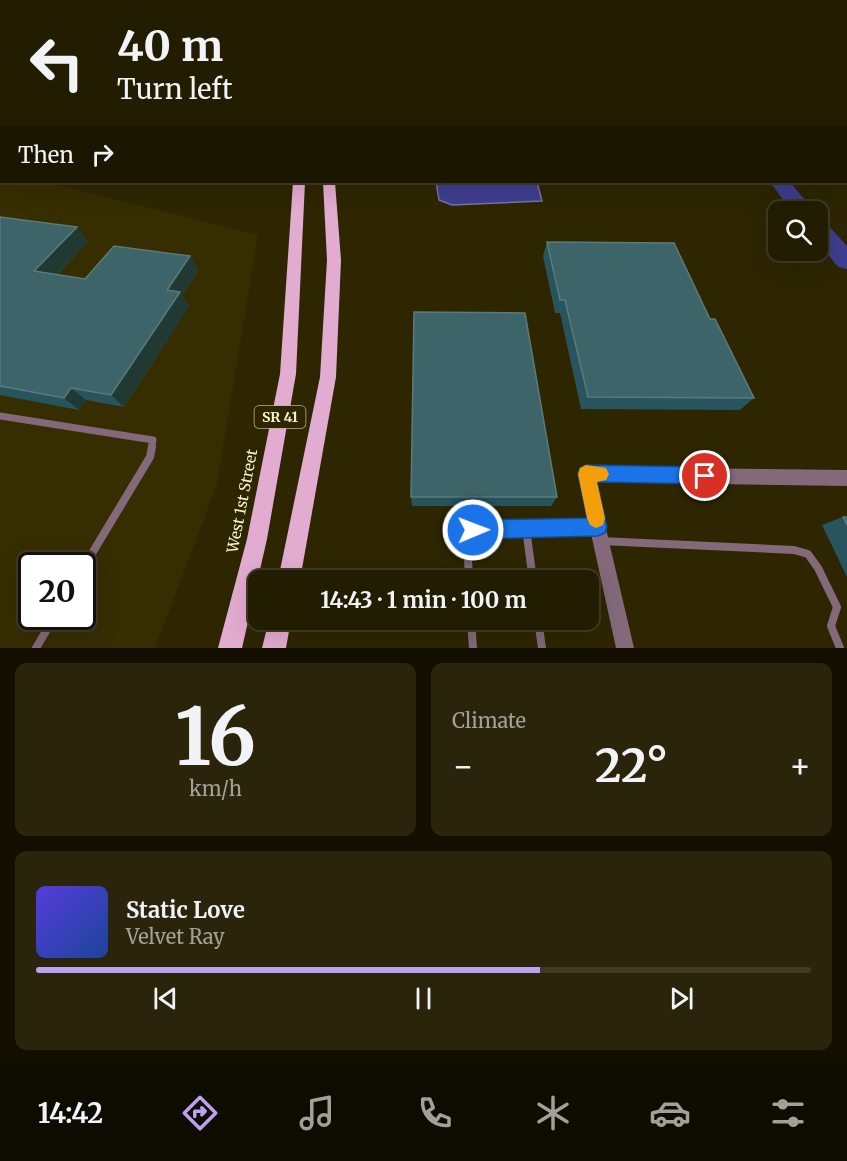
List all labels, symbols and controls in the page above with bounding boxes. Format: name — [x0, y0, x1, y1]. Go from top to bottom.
text: 40 m — [117, 20, 223, 72]
icon: left — [18, 24, 96, 102]
text: Turn left — [117, 72, 232, 106]
icon: right — [86, 138, 119, 171]
text: Then — [18, 141, 74, 169]
map controls — [768, 201, 828, 261]
button: search — [768, 201, 828, 261]
road number: SR 41 — [254, 406, 306, 428]
street label: West 1st Street — [222, 447, 261, 556]
pin — [679, 450, 730, 501]
icon: arrive — [688, 459, 721, 492]
position arrow — [441, 498, 505, 562]
speed limit sign: 20 — [18, 552, 96, 630]
text: 14:43 · 1 min · 100 m — [320, 586, 527, 614]
text: 16 — [175, 688, 256, 786]
text: Climate — [452, 708, 526, 733]
text: 22° — [595, 738, 668, 794]
text: − — [452, 746, 474, 787]
text: + — [789, 746, 811, 787]
text: km/h — [189, 776, 242, 801]
text: Static Love — [126, 896, 245, 924]
text: Velvet Ray — [126, 924, 225, 949]
icon: previous — [149, 982, 182, 1015]
icon: pause — [407, 982, 440, 1015]
icon: next — [665, 982, 698, 1015]
icon: directions — [179, 1092, 221, 1134]
icon: music — [296, 1092, 338, 1134]
icon: phone — [414, 1092, 456, 1134]
icon: climate — [532, 1092, 574, 1134]
icon: car — [649, 1092, 691, 1134]
icon: filters — [767, 1092, 809, 1134]
text: 14:42 — [38, 1096, 103, 1130]

